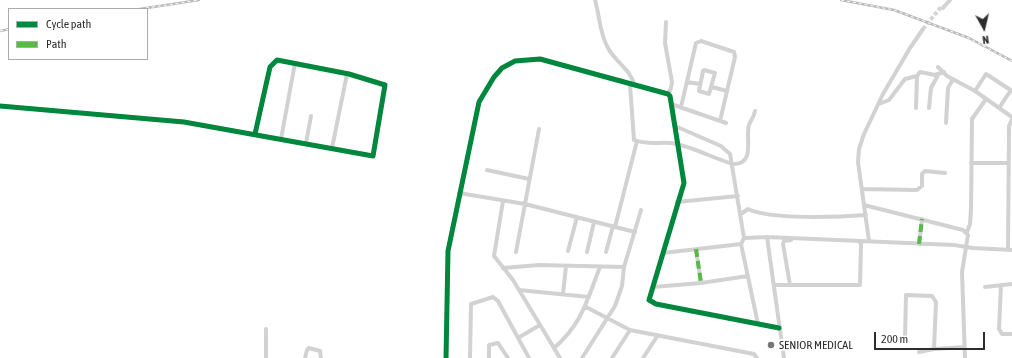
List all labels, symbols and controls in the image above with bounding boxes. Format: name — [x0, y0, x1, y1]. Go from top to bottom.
legend — [8, 8, 148, 60]
north arrow — [964, 8, 1004, 48]
text: Cycle path — [46, 17, 91, 31]
text: N — [982, 33, 990, 46]
text: Path — [46, 37, 67, 51]
scale bar — [876, 324, 987, 350]
text: 200 m — [881, 332, 908, 346]
place label: SENIOR MEDICAL — [779, 338, 853, 352]
marker: SENIOR MEDICAL — [766, 340, 776, 350]

